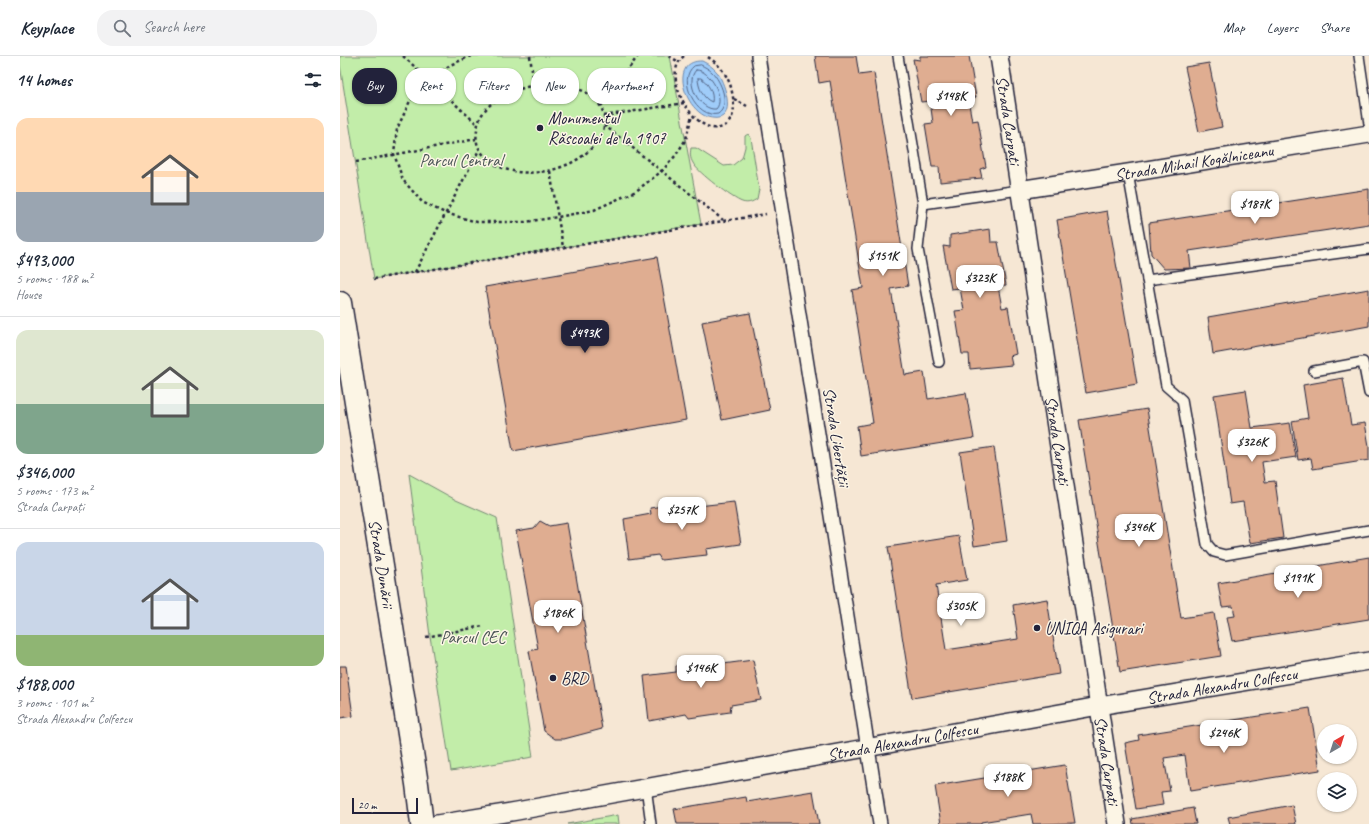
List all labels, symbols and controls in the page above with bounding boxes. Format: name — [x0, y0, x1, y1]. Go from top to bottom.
search box — [97, 10, 377, 46]
text: Keyplace — [20, 16, 73, 40]
icon: search — [111, 17, 133, 39]
text: Search here — [143, 18, 204, 37]
text: Map — [1223, 19, 1245, 36]
text: Layers — [1267, 19, 1298, 36]
text: Share — [1320, 19, 1349, 36]
chip: Buy — [352, 68, 397, 104]
chip: Rent — [405, 68, 456, 104]
chip: Filters — [464, 68, 523, 104]
chip: New — [531, 68, 579, 104]
chip: Apartment — [587, 68, 666, 104]
icon: filters — [302, 69, 324, 91]
text: 14 homes — [16, 70, 72, 91]
street label: Strada Carpați — [991, 75, 1026, 168]
pin: $148K — [923, 83, 979, 117]
text: $148K — [936, 88, 966, 104]
place label: Monumentul Răscoalei de la 1907 — [548, 108, 667, 149]
marker: Monumentul Răscoalei de la 1907 — [535, 123, 545, 133]
street label: Strada Mihail Kogălniceanu — [1113, 139, 1276, 186]
icon: home — [134, 144, 206, 216]
park label: Parcul Central — [419, 150, 506, 171]
pin: $187K — [1227, 191, 1283, 225]
text: $187K — [1240, 196, 1270, 212]
pin: $151K — [855, 243, 911, 277]
text: $151K — [868, 248, 898, 264]
text: $493,000 — [16, 250, 73, 271]
pin: $323K — [952, 265, 1008, 299]
text: $323K — [965, 270, 995, 286]
text: 5 rooms · 188 m² — [16, 271, 92, 287]
text: House — [16, 287, 41, 303]
pin: $493K — [557, 320, 613, 354]
text: $493K — [570, 325, 600, 341]
icon: home — [134, 356, 206, 428]
street label: Strada Libertății — [818, 386, 855, 490]
street label: Strada Carpați — [1040, 395, 1075, 488]
pin: $326K — [1224, 429, 1280, 463]
text: $326K — [1237, 434, 1267, 450]
text: $346,000 — [16, 462, 73, 483]
text: 5 rooms · 173 m² — [16, 483, 92, 499]
pin: $257K — [654, 497, 710, 531]
text: Strada Carpați — [16, 499, 84, 515]
text: $257K — [667, 502, 697, 518]
pin: $346K — [1111, 514, 1167, 548]
street label: Strada Dunării — [364, 518, 399, 611]
text: $346K — [1124, 519, 1154, 535]
pin: $191K — [1270, 565, 1326, 599]
icon: home — [134, 568, 206, 640]
text: $191K — [1283, 570, 1313, 586]
pin: $305K — [933, 593, 989, 627]
text: $305K — [946, 598, 976, 614]
pin: $186K — [530, 600, 586, 634]
text: $186K — [543, 605, 573, 621]
place label: UNIQA Asigurari — [1045, 618, 1145, 639]
marker: UNIQA Asigurari — [1032, 623, 1042, 633]
park label: Parcul CEC — [440, 627, 508, 648]
pin: $146K — [673, 655, 729, 689]
text: $146K — [686, 660, 716, 676]
street label: Strada Alexandru Colfescu — [1145, 663, 1301, 709]
place label: BRD — [561, 668, 590, 689]
marker: BRD — [548, 673, 558, 683]
text: $188,000 — [16, 674, 73, 695]
text: 3 rooms · 101 m² — [16, 695, 92, 711]
text: Strada Alexandru Colfescu — [16, 711, 132, 727]
street label: Strada Carpați — [1090, 715, 1124, 808]
street label: Strada Alexandru Colfescu — [826, 718, 981, 766]
pin: $246K — [1196, 720, 1252, 754]
north arrow — [1317, 724, 1357, 764]
map controls — [1317, 724, 1357, 812]
text: $246K — [1209, 725, 1239, 741]
pin: $188K — [980, 764, 1036, 798]
text: $188K — [993, 769, 1023, 785]
button: layers — [1317, 772, 1357, 812]
scale bar — [352, 796, 418, 815]
text: 20 m — [358, 798, 377, 812]

